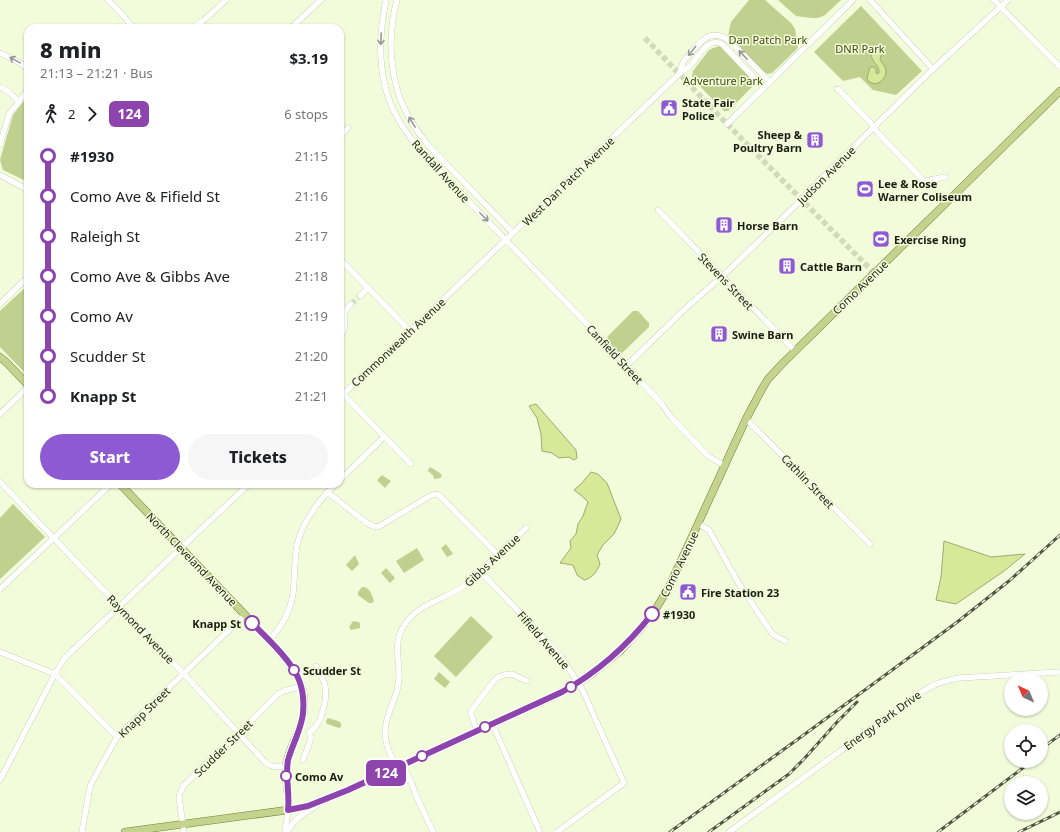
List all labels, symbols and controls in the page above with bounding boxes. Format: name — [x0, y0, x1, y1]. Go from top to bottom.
one-way arrow — [377, 32, 385, 45]
park label: Dan Patch Park — [729, 32, 808, 47]
text: 8 min — [40, 34, 101, 64]
park label: DNR Park — [835, 41, 885, 56]
one-way arrow — [688, 46, 697, 56]
text: $3.19 — [289, 48, 328, 68]
one-way arrow — [738, 50, 748, 60]
one-way arrow — [9, 55, 21, 63]
text: 21:13 – 21:21 · Bus — [40, 64, 153, 82]
park label: Adventure Park — [683, 73, 763, 88]
place label: State Fair Police — [682, 95, 735, 123]
public building icon: State Fair Police — [659, 98, 679, 118]
icon: walk — [40, 103, 62, 125]
icon: forward — [81, 103, 103, 125]
text: 124 — [117, 104, 141, 123]
text: 2 — [68, 105, 75, 123]
text: 6 stops — [284, 105, 328, 123]
one-way arrow — [407, 116, 415, 128]
place label: Sheep & Poultry Barn — [733, 127, 803, 155]
building icon: Sheep & Poultry Barn — [805, 130, 825, 150]
street label: West Dan Patch Avenue — [519, 133, 617, 229]
street label: Randall Avenue — [409, 136, 473, 206]
street label: Judson Avenue — [793, 143, 858, 208]
text: #1930 — [70, 146, 114, 166]
text: 21:15 — [295, 147, 328, 165]
place label: Lee & Rose Warner Coliseum — [878, 176, 972, 204]
sports icon: Lee & Rose Warner Coliseum — [855, 179, 875, 199]
text: Como Ave & Fifield St — [70, 186, 220, 206]
text: 21:16 — [295, 187, 328, 205]
one-way arrow — [479, 212, 488, 222]
building icon: Horse Barn — [714, 215, 734, 235]
place label: Horse Barn — [737, 218, 798, 233]
text: Raleigh St — [70, 226, 140, 246]
text: 21:17 — [295, 227, 328, 245]
sports icon: Exercise Ring — [871, 229, 891, 249]
place label: Exercise Ring — [894, 232, 966, 247]
street label: Stevens Street — [695, 249, 757, 313]
building icon: Cattle Barn — [777, 256, 797, 276]
street label: Como Avenue — [829, 257, 891, 317]
place label: Cattle Barn — [800, 259, 862, 274]
text: Como Ave & Gibbs Ave — [70, 266, 230, 286]
text: 21:18 — [295, 267, 328, 285]
street label: Commonwealth Avenue — [348, 294, 448, 390]
text: Como Av — [70, 306, 133, 326]
text: 21:19 — [295, 307, 328, 325]
street label: Canfield Street — [584, 321, 646, 387]
building icon: Swine Barn — [709, 324, 729, 344]
place label: Swine Barn — [732, 327, 793, 342]
text: Scudder St — [70, 346, 145, 366]
text: 21:20 — [295, 347, 328, 365]
text: Knapp St — [70, 386, 136, 406]
text: 21:21 — [295, 387, 328, 405]
button: Start — [40, 434, 180, 480]
button: Tickets — [188, 434, 328, 480]
street label: Cathlin Street — [778, 451, 838, 511]
street label: North Cleveland Avenue — [143, 509, 241, 609]
street label: Como Avenue — [656, 528, 702, 600]
street label: Gibbs Avenue — [461, 530, 523, 590]
public building icon: Fire Station 23 — [678, 582, 698, 602]
place label: Fire Station 23 — [701, 585, 779, 600]
street label: Raymond Avenue — [104, 591, 178, 667]
marker: #1930 — [644, 606, 660, 622]
place label: #1930 — [663, 607, 695, 622]
street label: Fifield Avenue — [515, 608, 573, 672]
marker: Knapp St — [244, 615, 260, 631]
place label: Knapp St — [192, 616, 241, 631]
place label: Scudder St — [303, 663, 361, 678]
marker: Scudder St — [288, 664, 300, 676]
north arrow — [1004, 672, 1048, 716]
map controls — [1004, 672, 1048, 820]
unlabelled marker — [565, 681, 577, 693]
street label: Knapp Street — [115, 683, 173, 741]
street label: Energy Park Drive — [840, 687, 924, 753]
street label: Scudder Street — [190, 716, 256, 780]
unlabelled marker — [479, 721, 491, 733]
button: locate — [1004, 724, 1048, 768]
unlabelled marker — [416, 750, 428, 762]
line badge: 124 — [363, 760, 409, 786]
text: 124 — [374, 763, 398, 782]
place label: Como Av — [295, 769, 344, 784]
marker: Como Av — [280, 770, 292, 782]
button: layers — [1004, 776, 1048, 820]

